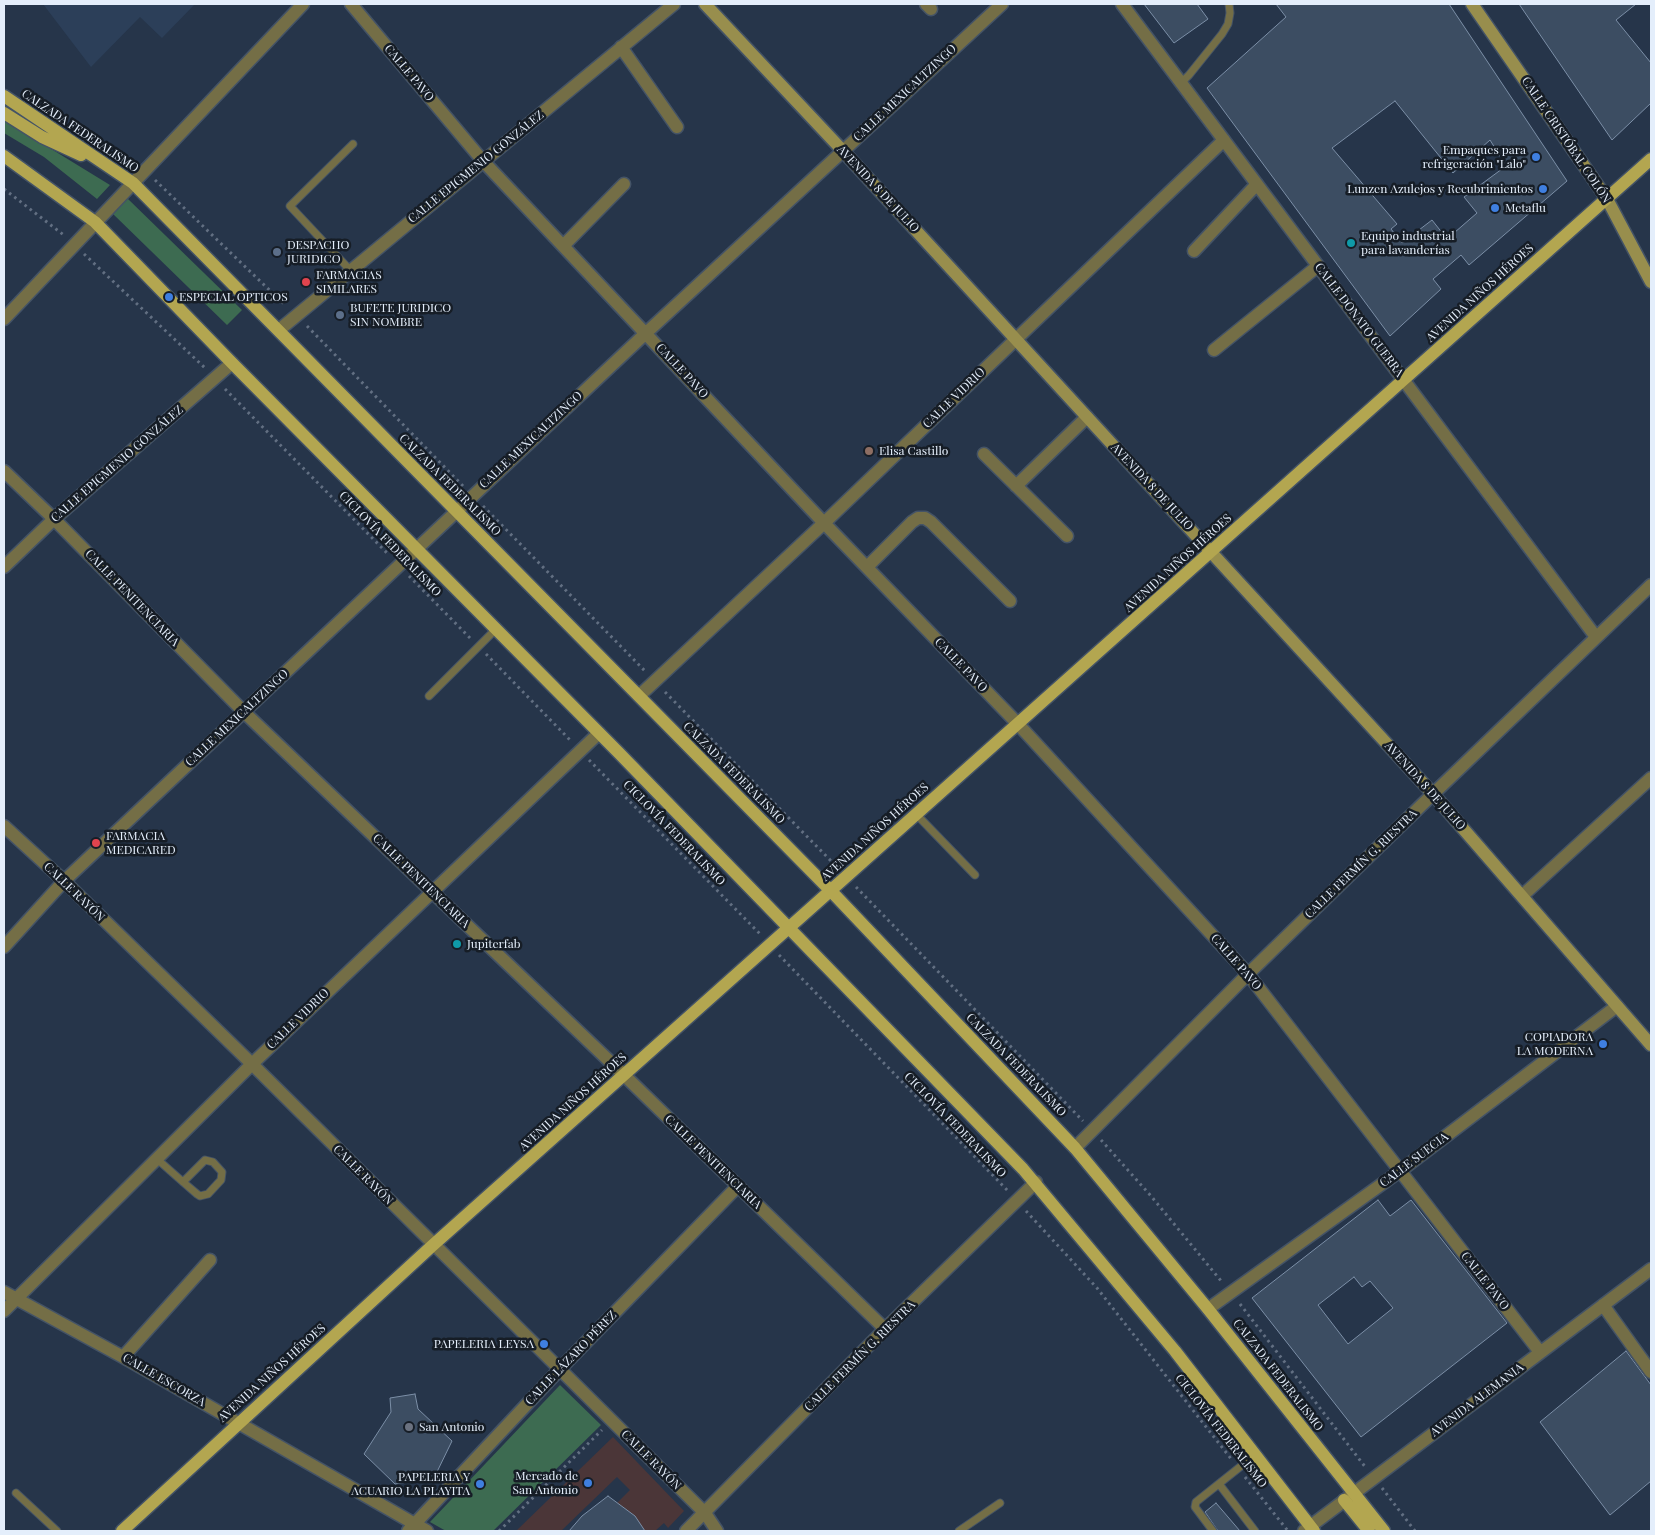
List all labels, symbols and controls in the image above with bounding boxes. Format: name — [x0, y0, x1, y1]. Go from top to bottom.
street label: CALLE PAVO — [381, 42, 437, 104]
street label: CALLE MEXICALTZINGO — [851, 42, 959, 144]
street label: CALLE CRISTÓBAL COLÓN — [1518, 74, 1614, 206]
street label: CALZADA FEDERALISMO — [19, 86, 141, 176]
street label: CALLE EPIGMENIO GONZÁLEZ — [405, 108, 547, 226]
street label: AVENIDA 8 DE JULIO — [834, 143, 922, 235]
place label: Empaques para refrigeración "Lalo" — [1422, 143, 1526, 171]
marker: Empaques para refrigeración "Lalo" — [1530, 151, 1542, 163]
place label: Lunzen Azulejos y Recubrimientos — [1347, 182, 1533, 196]
marker: Lunzen Azulejos y Recubrimientos — [1537, 183, 1549, 195]
place label: Metaflu — [1505, 201, 1546, 215]
marker: Metaflu — [1489, 202, 1501, 214]
place label: Equipo industrial para lavanderías — [1361, 229, 1455, 257]
marker: Equipo industrial para lavanderías — [1345, 237, 1357, 249]
place label: DESPACHO JURIDICO — [287, 238, 349, 266]
street label: AVENIDA NIÑOS HÉROES — [1423, 241, 1537, 345]
marker: DESPACHO JURIDICO — [271, 246, 283, 258]
street label: CALLE DONATO GUERRA — [1311, 260, 1407, 380]
place label: FARMACIAS SIMILARES — [316, 268, 382, 296]
marker: FARMACIAS SIMILARES — [300, 276, 312, 288]
place label: ESPECIAL OPTICOS — [179, 290, 288, 304]
marker: ESPECIAL OPTICOS — [163, 291, 175, 303]
place label: BUFETE JURIDICO SIN NOMBRE — [350, 301, 451, 329]
marker: BUFETE JURIDICO SIN NOMBRE — [334, 309, 346, 321]
street label: CALLE PAVO — [653, 341, 711, 401]
street label: CALLE VIDRIO — [920, 365, 988, 431]
street label: CALLE MEXICALTZINGO — [477, 389, 585, 491]
street label: CALLE EPIGMENIO GONZÁLEZ — [48, 403, 186, 525]
street label: CALZADA FEDERALISMO — [396, 431, 504, 539]
street label: AVENIDA 8 DE JULIO — [1108, 441, 1196, 533]
place label: Elisa Castillo — [879, 444, 948, 458]
marker: Elisa Castillo — [863, 445, 875, 457]
street label: CICLOVÍA FEDERALISMO — [336, 489, 444, 599]
street label: AVENIDA NIÑOS HÉROES — [1121, 511, 1235, 615]
street label: CALLE PENITENCIARIA — [82, 547, 182, 649]
street label: CALLE PAVO — [932, 635, 990, 695]
street label: CALLE MEXICALTZINGO — [183, 667, 291, 769]
street label: CALZADA FEDERALISMO — [680, 719, 788, 827]
street label: AVENIDA 8 DE JULIO — [1382, 739, 1468, 833]
street label: CICLOVÍA FEDERALISMO — [620, 778, 728, 888]
street label: AVENIDA NIÑOS HÉROES — [818, 780, 932, 884]
street label: CALLE FERMÍN G. RIESTRA — [1302, 806, 1420, 922]
place label: FARMACIA MEDICARED — [106, 829, 176, 857]
street label: CALLE PENITENCIARIA — [370, 831, 472, 931]
marker: FARMACIA MEDICARED — [90, 837, 102, 849]
street label: CALLE RAYÓN — [41, 859, 107, 925]
street label: CALLE PAVO — [1208, 931, 1264, 993]
place label: Jupiterfab — [467, 937, 521, 951]
marker: Jupiterfab — [451, 938, 463, 950]
street label: CALLE VIDRIO — [264, 986, 332, 1052]
street label: CALZADA FEDERALISMO — [963, 1010, 1069, 1120]
place label: COPIADORA LA MODERNA — [1517, 1030, 1593, 1058]
marker: COPIADORA LA MODERNA — [1597, 1038, 1609, 1050]
street label: AVENIDA NIÑOS HÉROES — [516, 1050, 630, 1154]
street label: CICLOVÍA FEDERALISMO — [901, 1070, 1009, 1180]
street label: CALLE PENITENCIARIA — [662, 1112, 764, 1212]
street label: CALLE SUECIA — [1377, 1130, 1451, 1190]
street label: CALLE RAYÓN — [330, 1142, 396, 1208]
street label: CALLE PAVO — [1458, 1249, 1512, 1313]
street label: CALLE FERMÍN G. RIESTRA — [802, 1298, 918, 1414]
street label: CALLE LÁZARO PÉREZ — [522, 1308, 620, 1408]
street label: CALZADA FEDERALISMO — [1230, 1316, 1326, 1434]
street label: AVENIDA NIÑOS HÉROES — [215, 1321, 329, 1425]
place label: PAPELERIA LEYSA — [434, 1337, 534, 1351]
marker: PAPELERIA LEYSA — [538, 1338, 550, 1350]
street label: CALLE ESCORZA — [120, 1350, 208, 1410]
street label: AVENIDA ALEMANIA — [1428, 1360, 1526, 1440]
street label: CICLOVÍA FEDERALISMO — [1172, 1371, 1270, 1491]
place label: San Antonio — [419, 1420, 484, 1434]
marker: San Antonio — [403, 1421, 415, 1433]
street label: CALLE RAYÓN — [618, 1427, 684, 1493]
place label: Mercado de San Antonio — [513, 1469, 578, 1497]
place label: PAPELERIA Y ACUARIO LA PLAYITA — [351, 1470, 470, 1498]
marker: Mercado de San Antonio — [582, 1477, 594, 1489]
marker: PAPELERIA Y ACUARIO LA PLAYITA — [474, 1478, 486, 1490]

